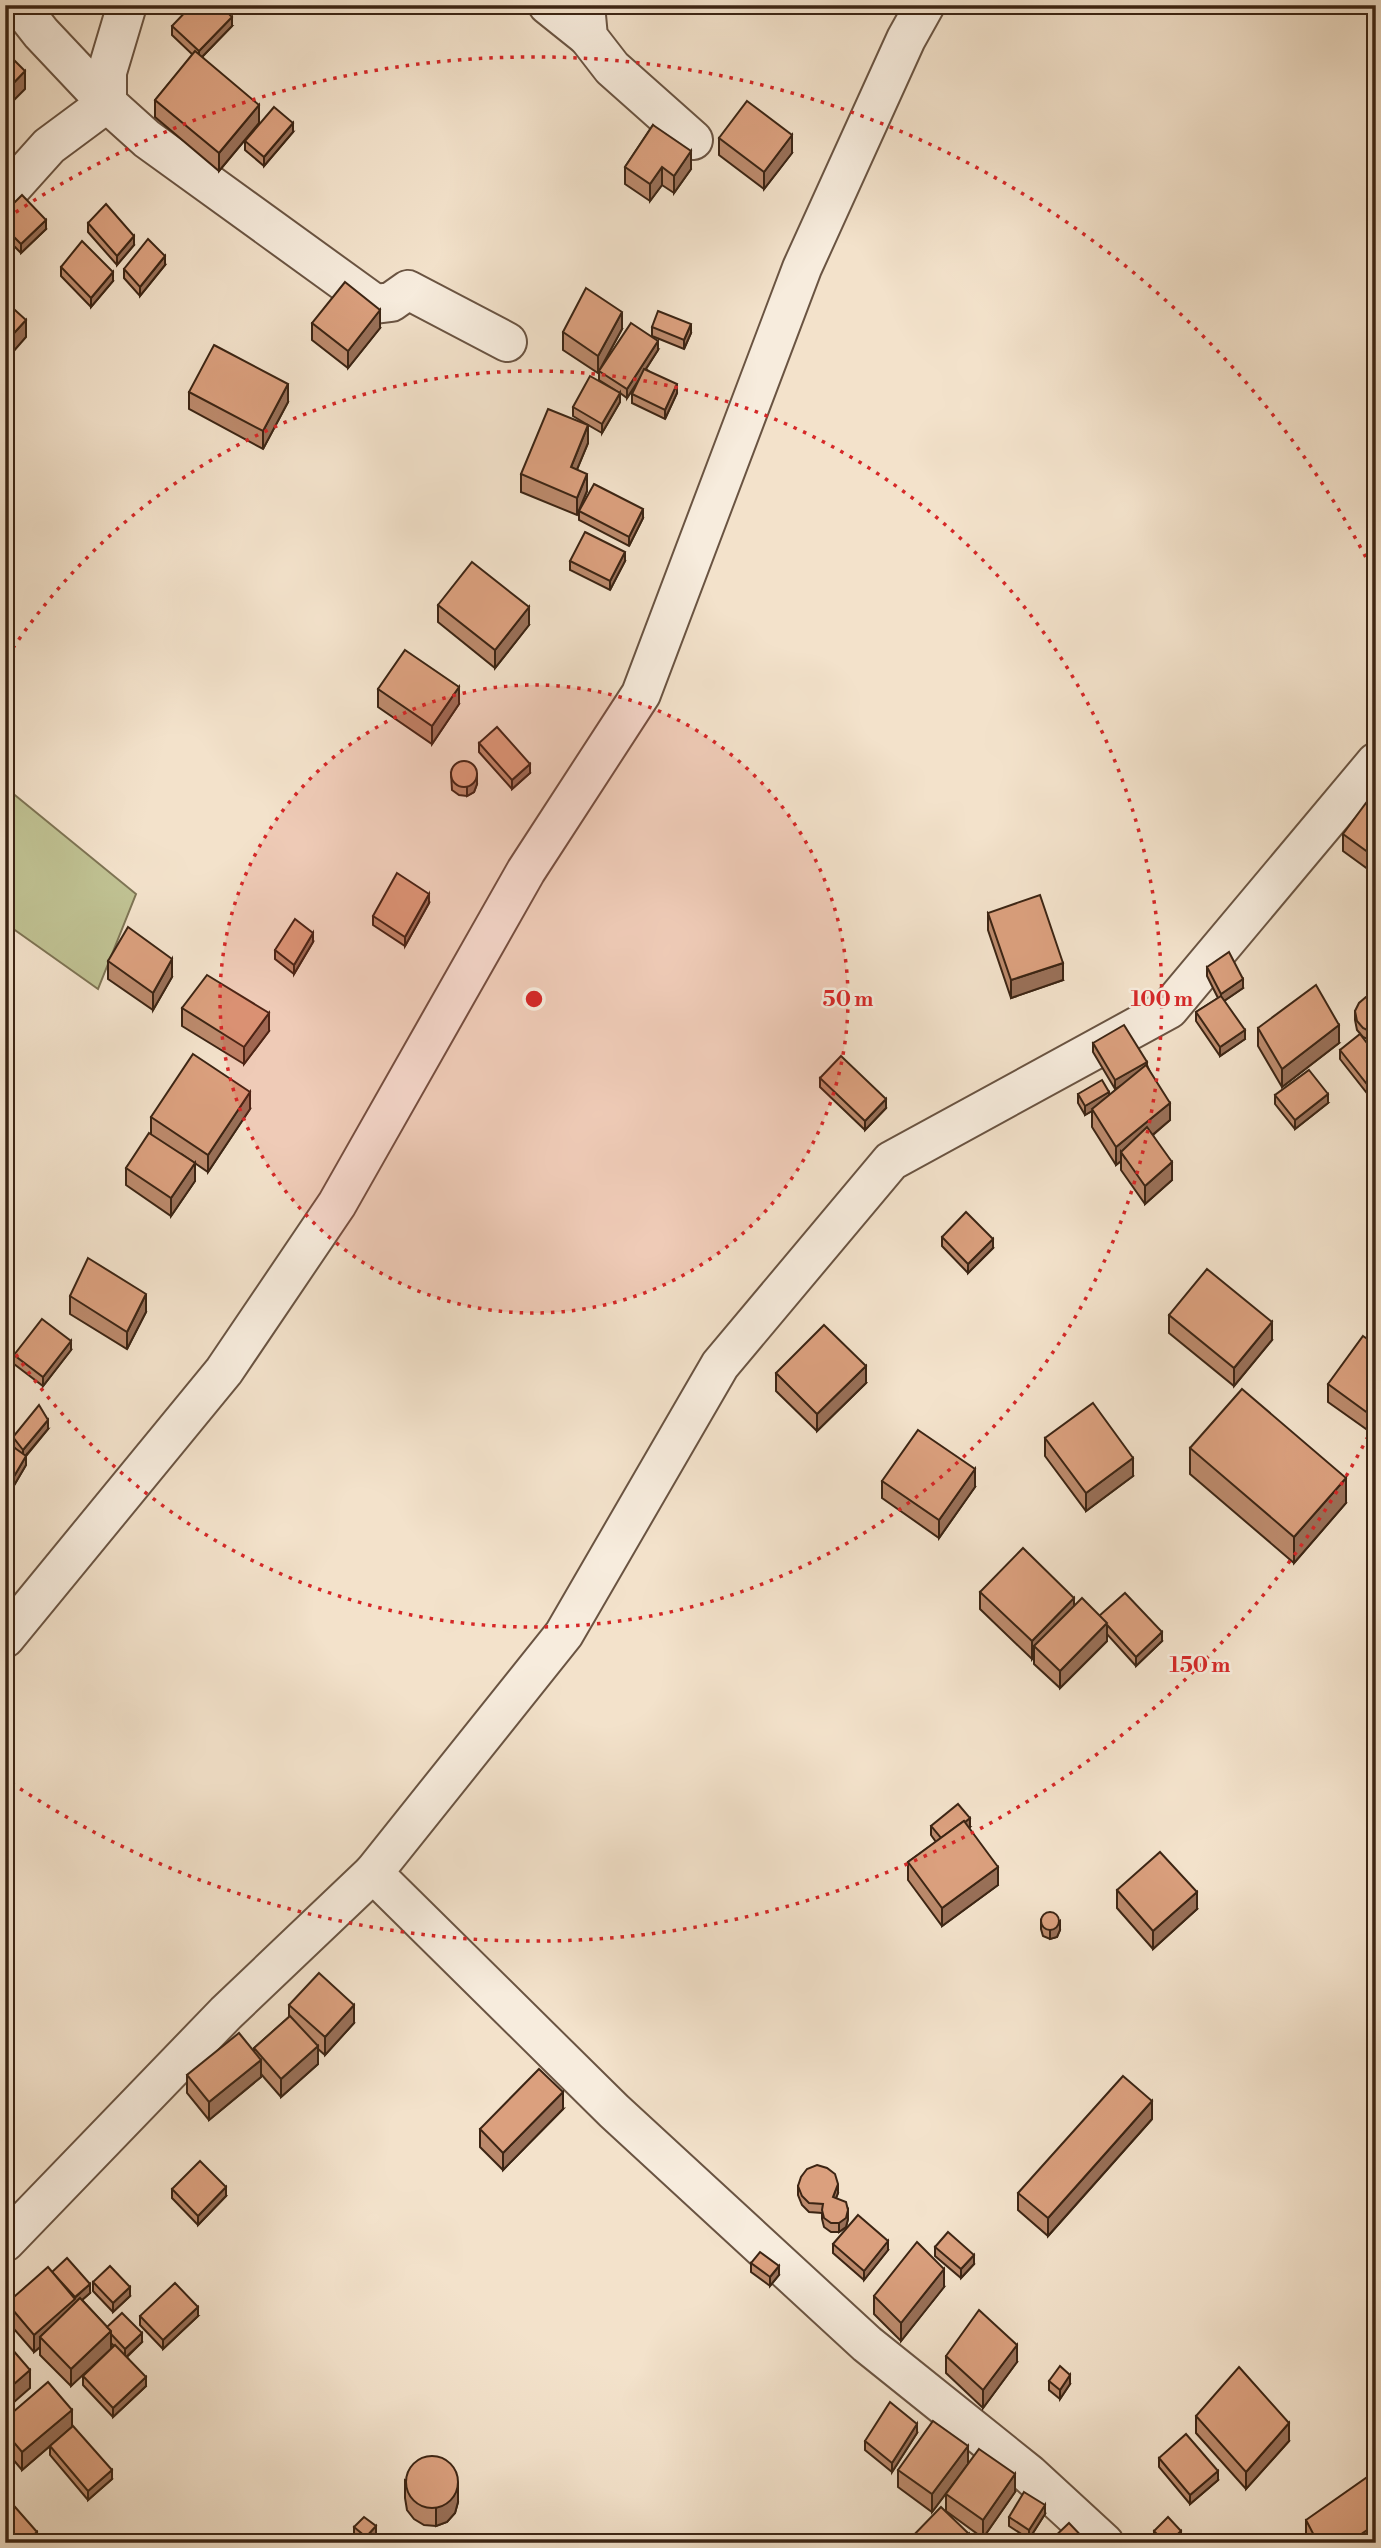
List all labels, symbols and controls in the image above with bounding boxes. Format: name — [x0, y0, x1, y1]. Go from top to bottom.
centre of rings — [522, 987, 546, 1011]
text: 50 m — [823, 987, 873, 1013]
text: 100 m — [1131, 987, 1193, 1013]
text: 150 m — [1170, 1653, 1230, 1679]

